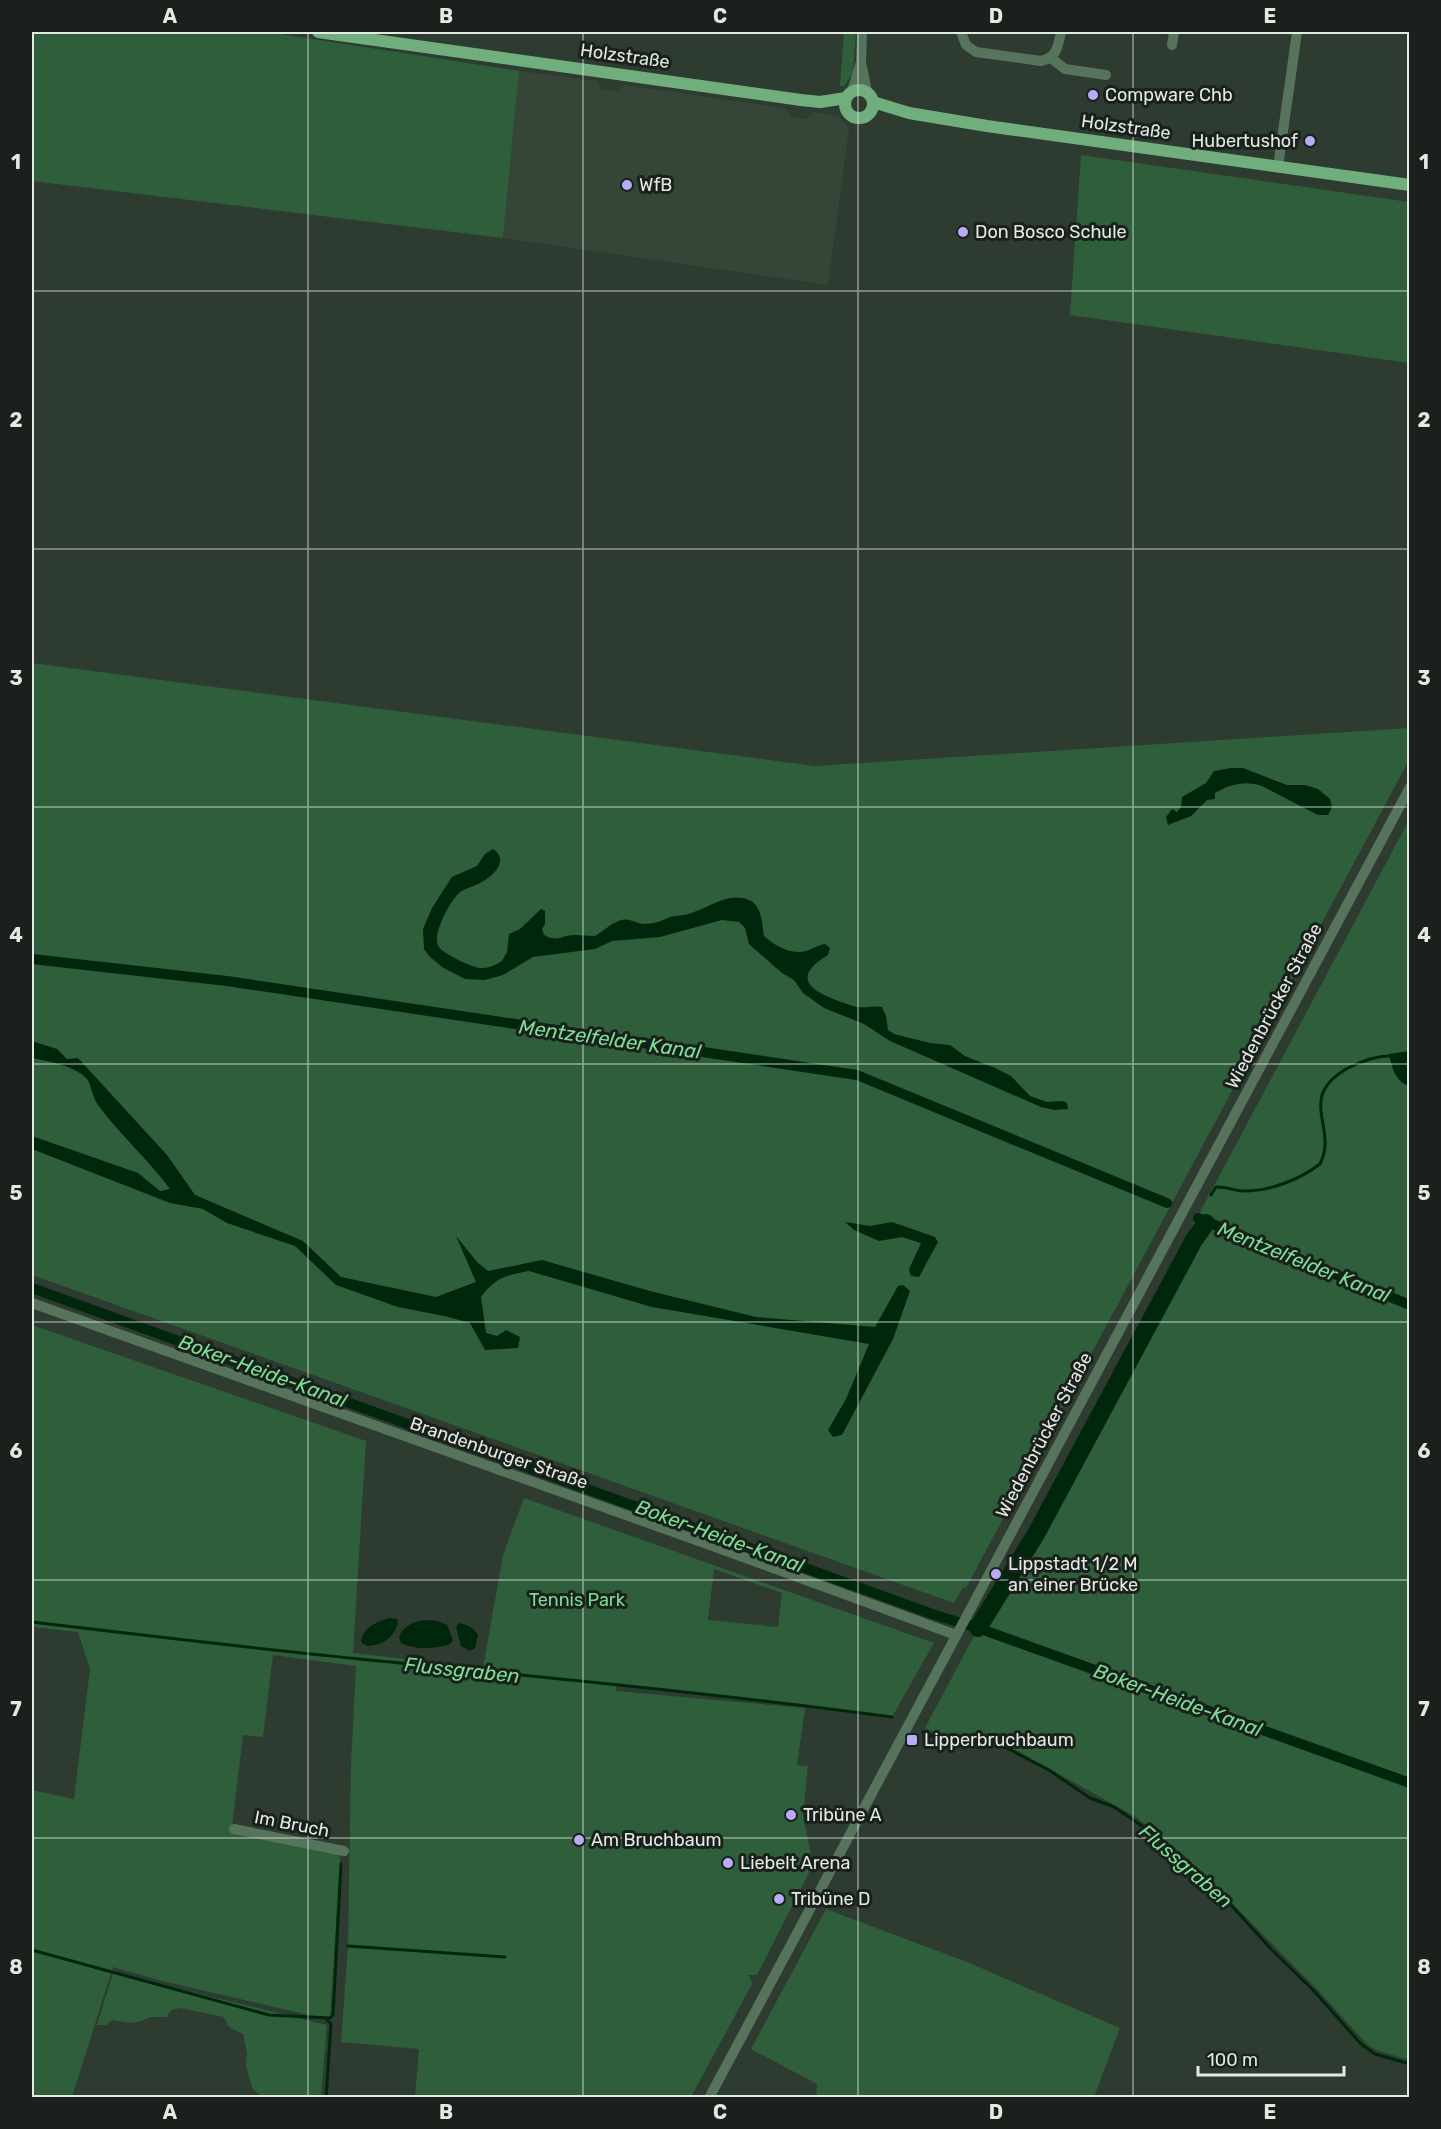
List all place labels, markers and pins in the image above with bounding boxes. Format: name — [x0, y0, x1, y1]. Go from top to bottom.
place label: Compware Chb — [1105, 84, 1233, 106]
marker: Compware Chb — [1086, 88, 1100, 102]
place label: Hubertushof — [1192, 130, 1298, 152]
marker: Hubertushof — [1303, 134, 1317, 148]
place label: WfB — [639, 174, 672, 196]
marker: WfB — [620, 178, 634, 192]
place label: Don Bosco Schule — [975, 221, 1127, 243]
marker: Don Bosco Schule — [956, 225, 970, 239]
place label: Lippstadt 1/2 M an einer Brücke — [1008, 1553, 1138, 1596]
marker: Lippstadt 1/2 M an einer Brücke — [989, 1567, 1003, 1581]
place label: Lipperbruchbaum — [924, 1729, 1074, 1751]
marker: Lipperbruchbaum — [905, 1733, 919, 1747]
place label: Tribüne A — [803, 1804, 882, 1826]
marker: Tribüne A — [784, 1808, 798, 1822]
place label: Am Bruchbaum — [591, 1829, 722, 1851]
marker: Am Bruchbaum — [572, 1833, 586, 1847]
place label: Liebelt Arena — [740, 1852, 850, 1874]
marker: Liebelt Arena — [721, 1856, 735, 1870]
place label: Tribüne D — [791, 1888, 871, 1910]
marker: Tribüne D — [772, 1892, 786, 1906]

